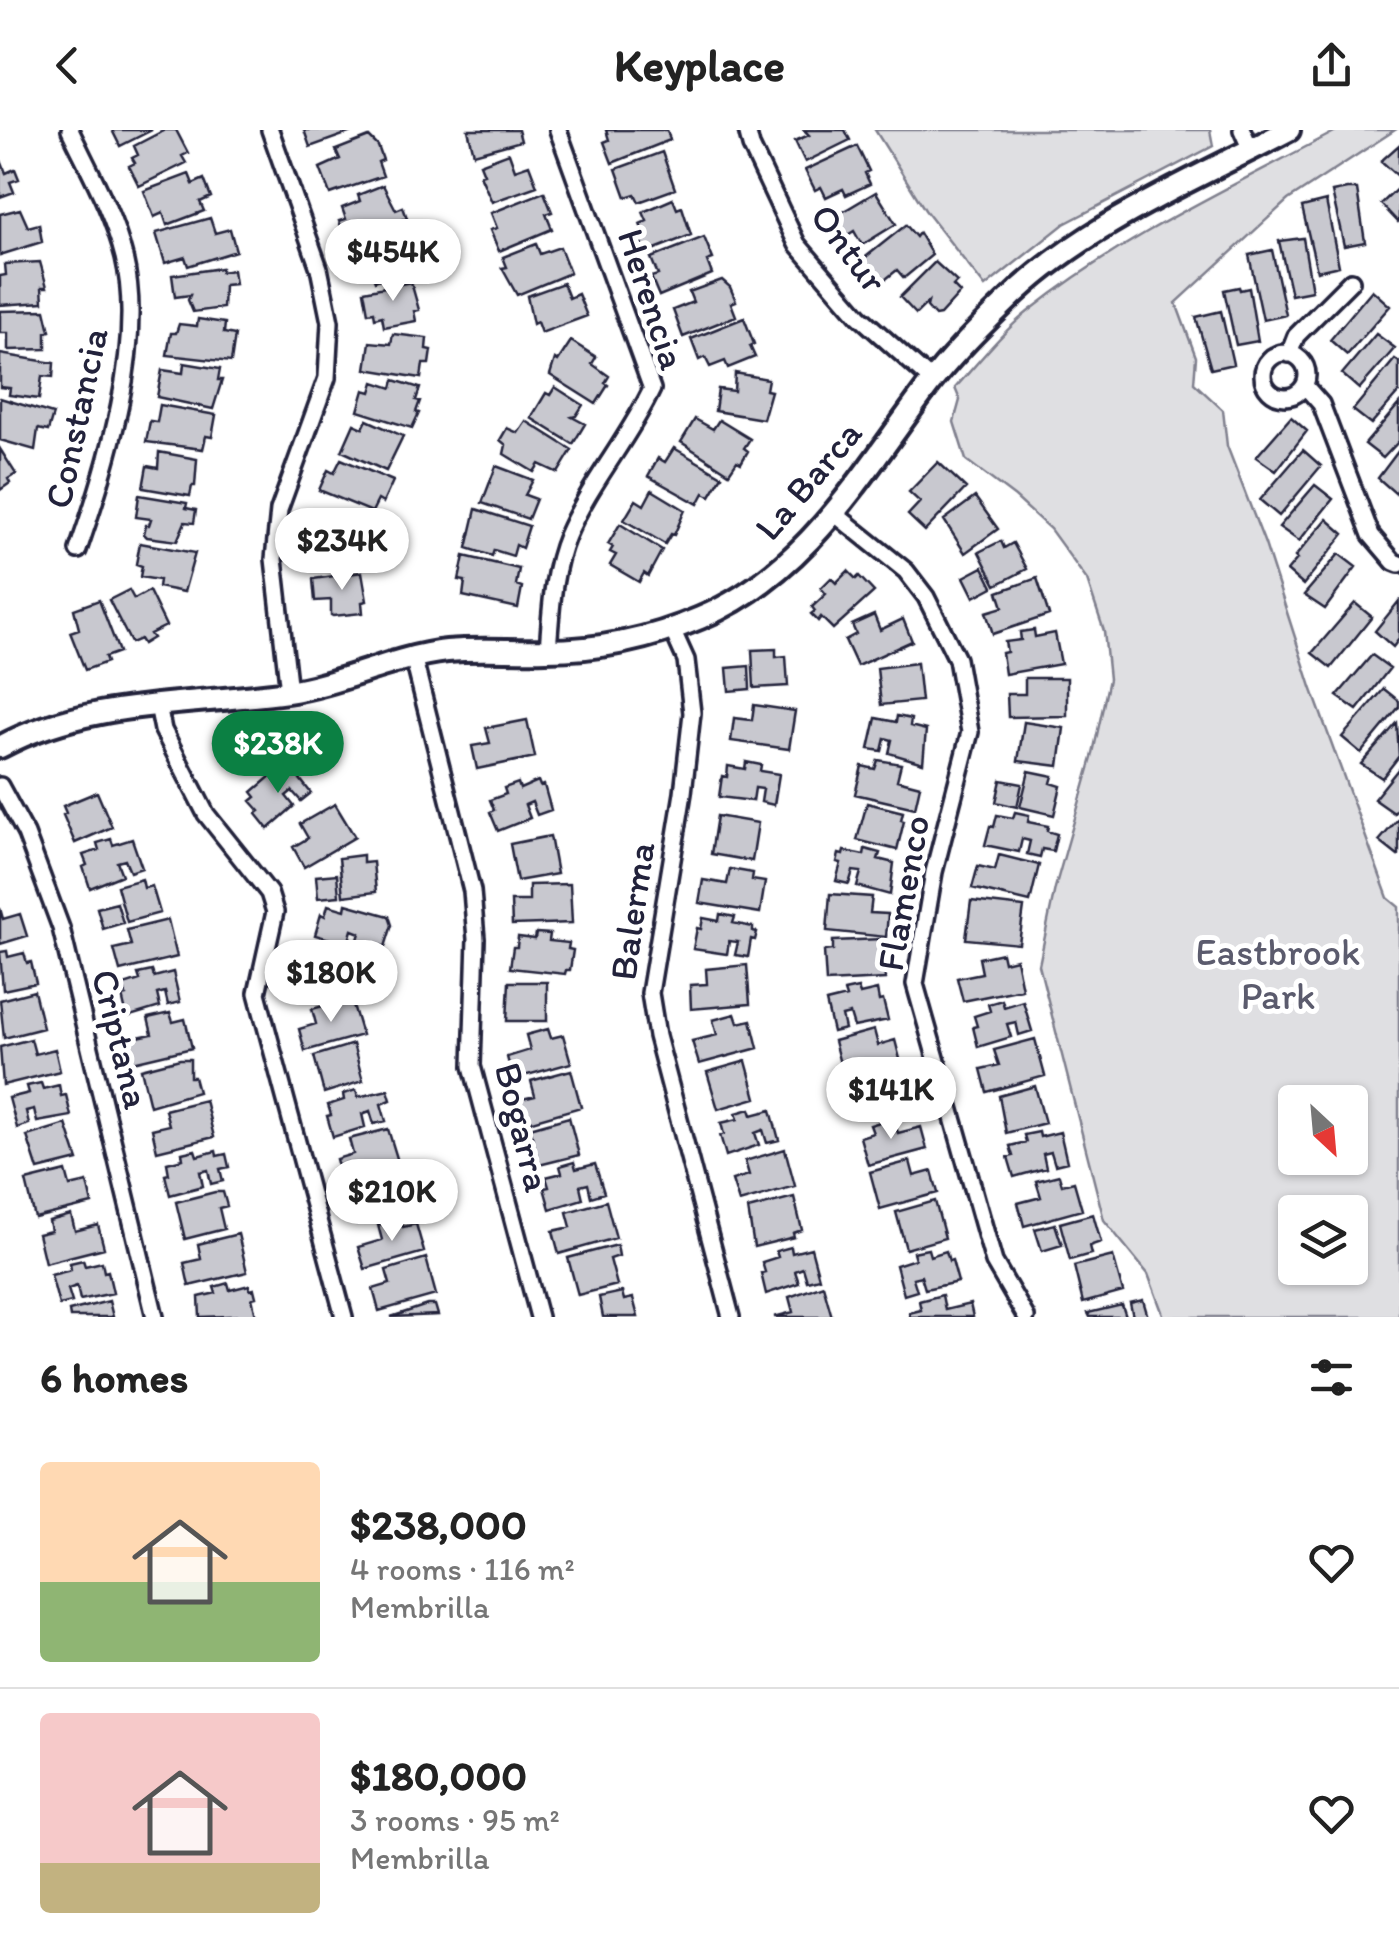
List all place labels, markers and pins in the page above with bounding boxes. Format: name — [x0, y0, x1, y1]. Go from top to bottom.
pin: $454K — [323, 219, 463, 304]
pin: $234K — [272, 508, 412, 593]
pin: $238K — [208, 711, 348, 796]
pin: $180K — [261, 940, 401, 1025]
pin: $141K — [821, 1057, 961, 1142]
pin: $210K — [322, 1159, 462, 1244]

